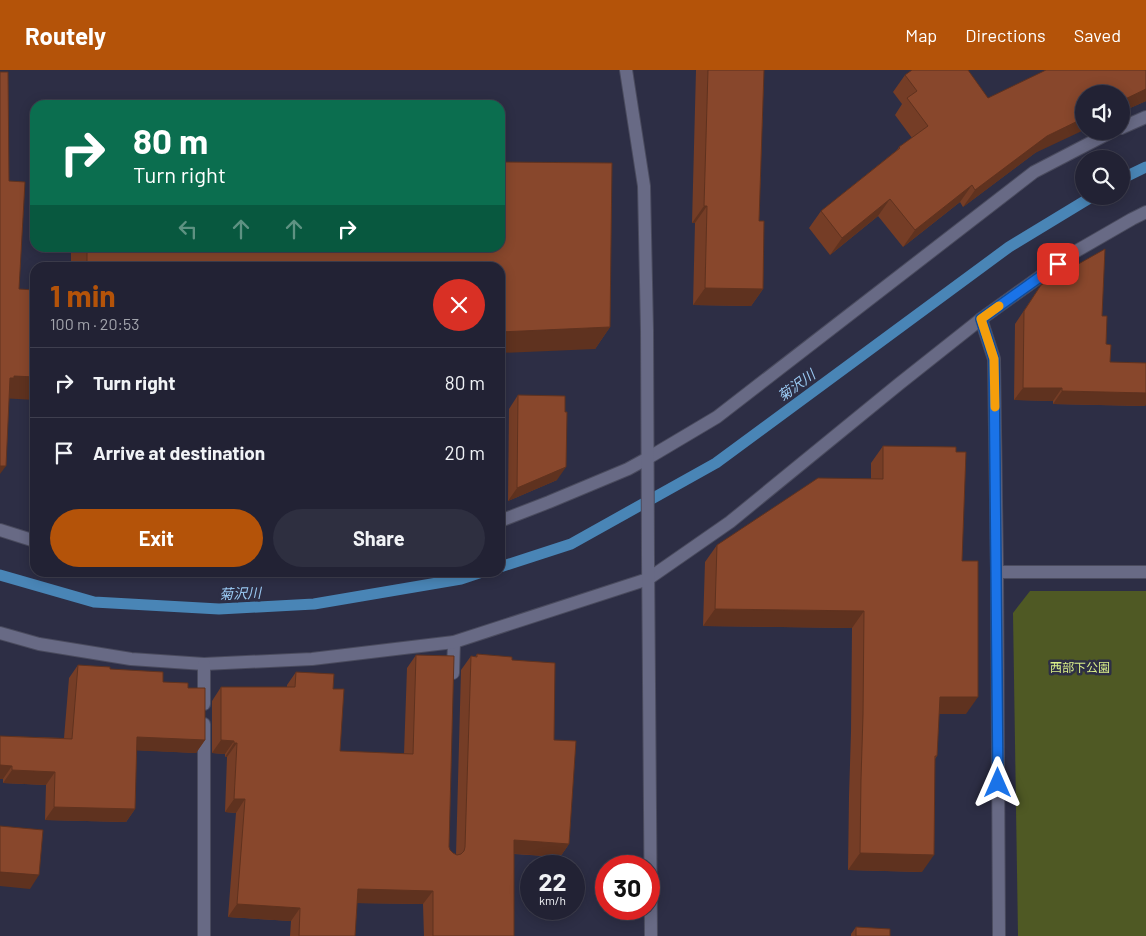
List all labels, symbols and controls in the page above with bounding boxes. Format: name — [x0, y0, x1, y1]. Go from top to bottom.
text: Routely — [25, 21, 106, 50]
text: Map — [905, 24, 937, 46]
text: Directions — [965, 24, 1046, 46]
text: Saved — [1074, 24, 1121, 46]
map controls — [1075, 85, 1130, 205]
button: sound — [1075, 85, 1130, 140]
text: 80 m — [133, 119, 208, 161]
icon: right — [50, 120, 115, 185]
button: search — [1075, 150, 1130, 205]
text: Turn right — [133, 161, 226, 187]
icon: left — [174, 215, 202, 243]
icon: ahead — [227, 215, 255, 243]
icon: ahead — [280, 215, 308, 243]
icon: right — [333, 215, 361, 243]
pin — [1037, 243, 1079, 285]
icon: arrive — [1044, 250, 1072, 278]
text: 1 min — [50, 277, 116, 313]
button: close — [433, 279, 485, 331]
text: 100 m · 20:53 — [50, 314, 139, 333]
water label: 菊沢川 — [774, 365, 820, 404]
icon: right — [50, 369, 78, 397]
text: Turn right — [93, 371, 175, 394]
text: 80 m — [445, 371, 485, 394]
icon: arrive — [50, 439, 78, 467]
text: Arrive at destination — [93, 441, 265, 464]
text: 20 m — [445, 441, 485, 464]
button: Exit — [50, 509, 263, 567]
button: Share — [273, 509, 485, 567]
water label: 菊沢川 — [219, 584, 263, 602]
park label: 西部下公園 — [1050, 660, 1110, 674]
position arrow — [971, 756, 1023, 808]
speed limit sign: 30 — [595, 855, 660, 920]
text: 22 — [538, 866, 567, 896]
text: km/h — [539, 893, 566, 907]

